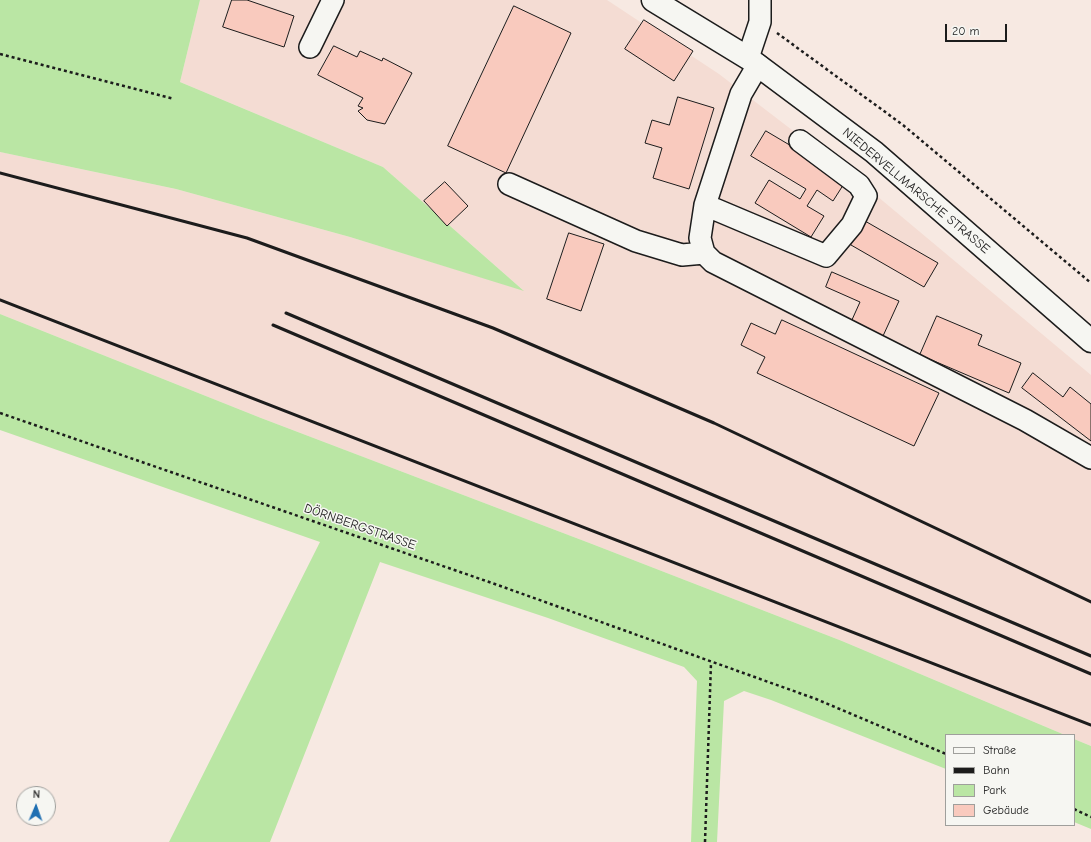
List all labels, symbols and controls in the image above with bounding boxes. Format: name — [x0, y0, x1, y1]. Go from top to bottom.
scale bar — [947, 16, 1009, 42]
text: 20 m — [952, 24, 980, 38]
street label: NIEDERVELLMARSCHE STRASSE — [839, 125, 993, 257]
street label: DÖRNBERGSTRASSE — [302, 501, 418, 553]
legend — [945, 734, 1075, 826]
text: Straße — [983, 743, 1016, 757]
text: Bahn — [983, 763, 1010, 777]
text: Park — [983, 783, 1006, 797]
north arrow — [16, 786, 56, 826]
text: N — [33, 788, 40, 801]
text: Gebäude — [983, 803, 1029, 817]

